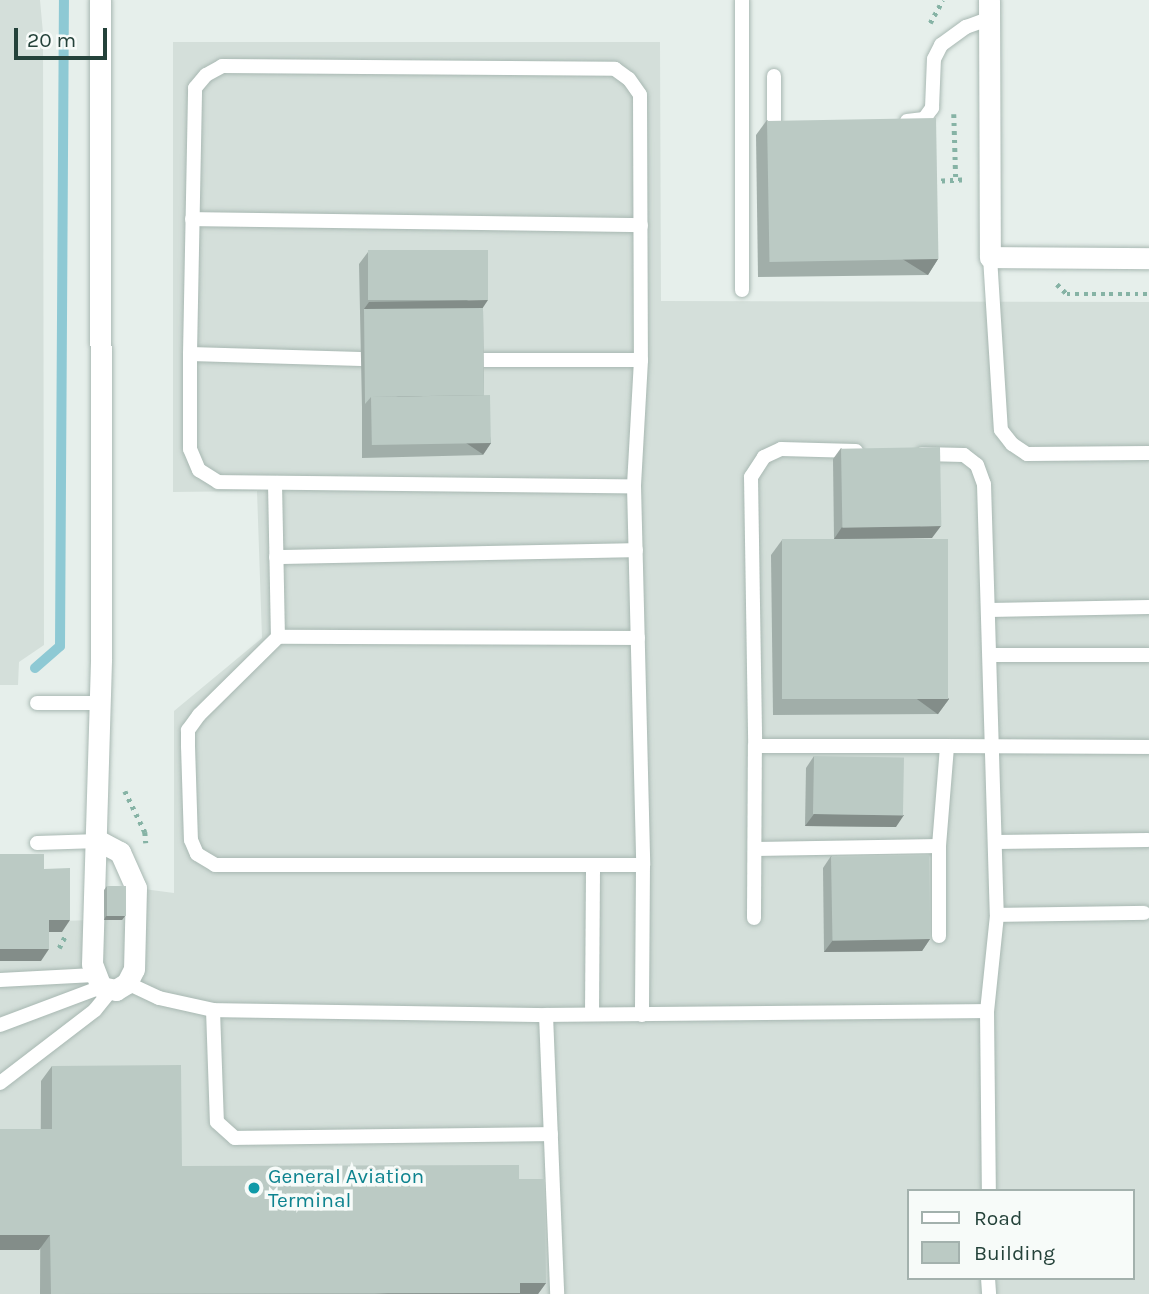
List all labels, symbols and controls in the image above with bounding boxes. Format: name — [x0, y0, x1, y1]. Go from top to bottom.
scale bar — [18, 14, 110, 58]
text: 20 m — [27, 28, 76, 52]
place label: General Aviation Terminal — [268, 1163, 424, 1213]
marker: General Aviation Terminal — [246, 1180, 262, 1196]
legend — [908, 1189, 1135, 1280]
text: Road — [974, 1206, 1022, 1230]
text: Building — [974, 1241, 1055, 1265]

